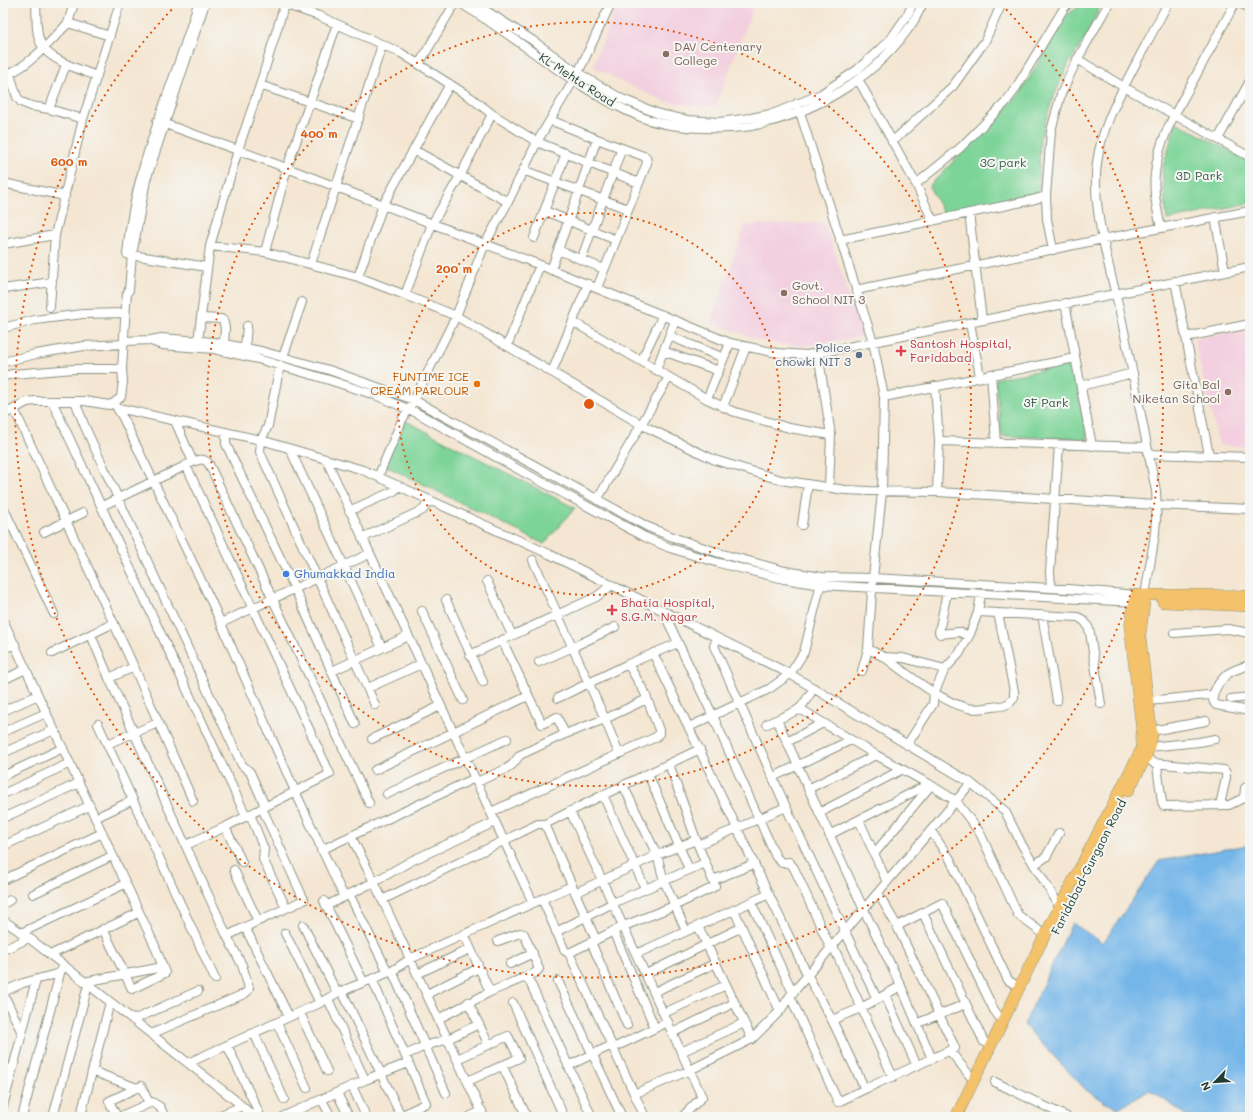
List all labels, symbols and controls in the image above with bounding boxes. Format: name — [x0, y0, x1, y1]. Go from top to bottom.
place label: DAV Centenary College — [674, 38, 762, 68]
street label: KL Mehta Road — [536, 49, 619, 110]
marker: DAV Centenary College — [661, 49, 671, 59]
text: 400 m — [301, 125, 337, 141]
text: 600 m — [51, 153, 87, 169]
park label: 3C park — [980, 154, 1026, 170]
park label: 3D Park — [1176, 167, 1222, 183]
text: 200 m — [436, 260, 472, 276]
place label: Govt. School NIT 3 — [792, 277, 865, 307]
marker: Govt. School NIT 3 — [779, 288, 789, 298]
place label: Santosh Hospital, Faridabad — [910, 335, 1012, 365]
place label: Police chowki NIT 3 — [775, 339, 851, 369]
marker: Santosh Hospital, Faridabad — [895, 345, 907, 357]
marker: Police chowki NIT 3 — [854, 350, 864, 360]
place label: FUNTIME ICE CREAM PARLOUR — [370, 368, 469, 398]
place label: Gita Bal Niketan School — [1133, 376, 1220, 406]
marker: FUNTIME ICE CREAM PARLOUR — [472, 379, 482, 389]
marker: Gita Bal Niketan School — [1223, 387, 1233, 397]
park label: 3F Park — [1024, 394, 1068, 410]
centre of rings — [582, 397, 596, 411]
place label: Ghumakkad India — [294, 565, 396, 581]
marker: Ghumakkad India — [281, 569, 291, 579]
place label: Bhatia Hospital, S.G.M. Nagar — [621, 594, 715, 624]
marker: Bhatia Hospital, S.G.M. Nagar — [606, 604, 618, 616]
street label: Faridabad-Gurgaon Road — [1047, 796, 1130, 937]
north arrow — [1195, 1062, 1235, 1102]
text: N — [1197, 1079, 1214, 1093]

